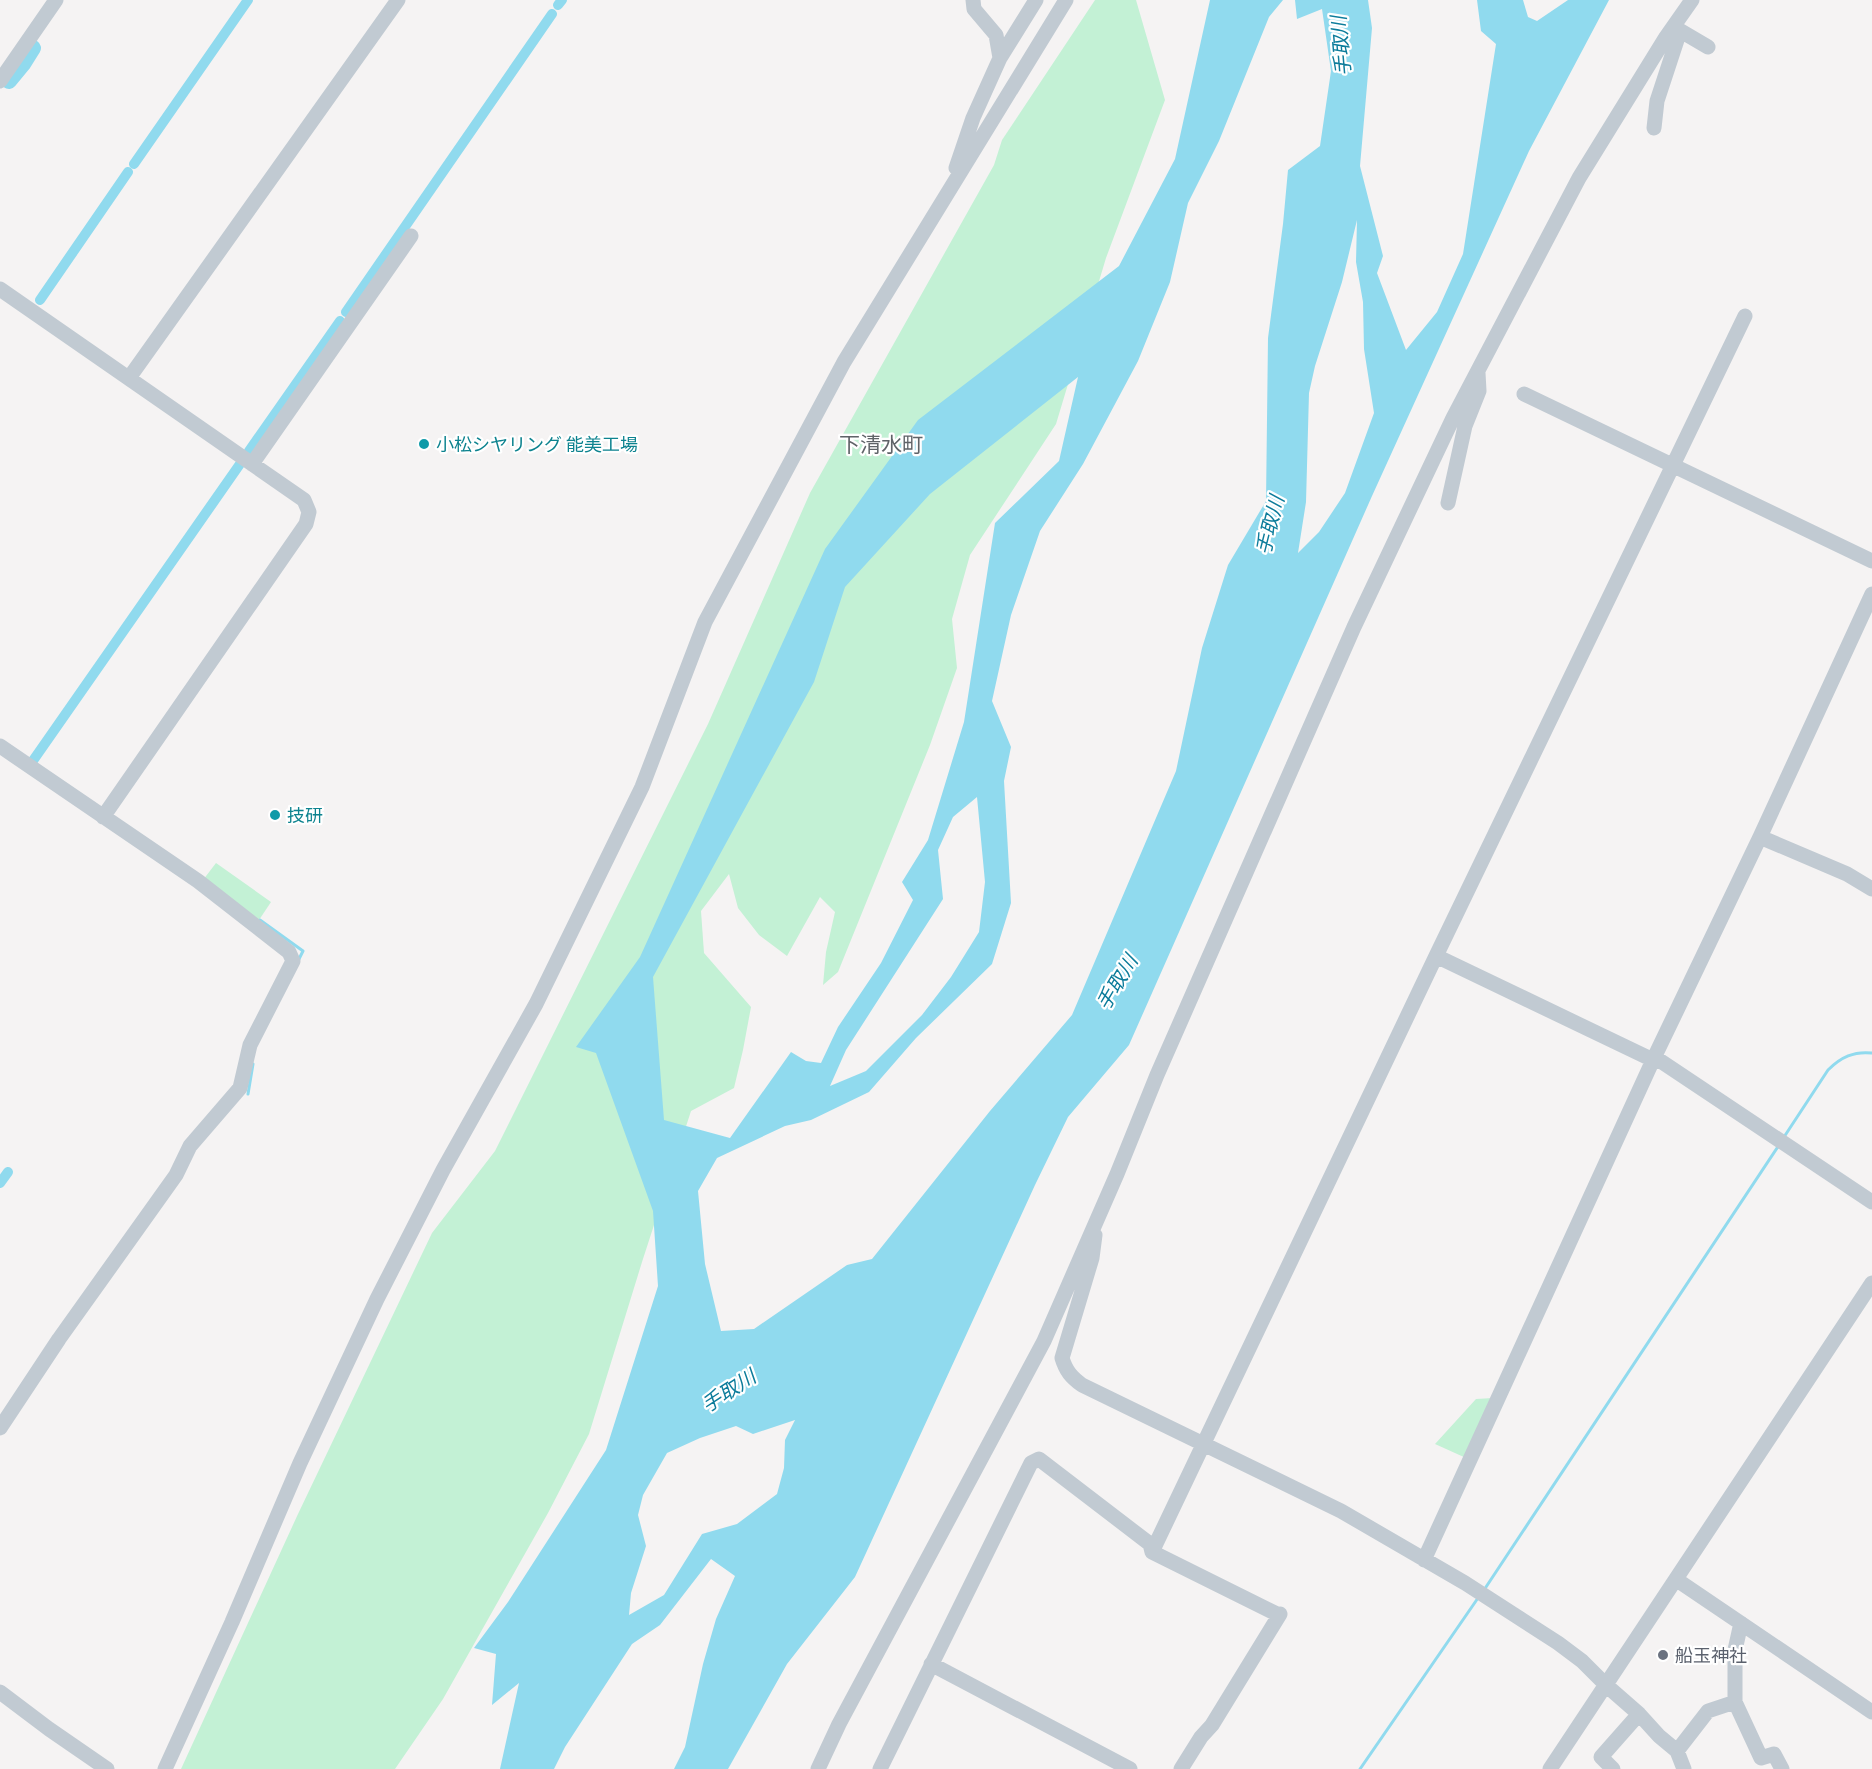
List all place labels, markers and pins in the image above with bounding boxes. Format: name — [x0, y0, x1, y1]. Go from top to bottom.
place label: 小松シヤリング 能美工場 — [436, 433, 638, 455]
marker: 小松シヤリング 能美工場 — [417, 437, 431, 451]
place label: 技研 — [287, 804, 323, 826]
marker: 技研 — [268, 808, 282, 822]
place label: 船玉神社 — [1675, 1644, 1747, 1666]
marker: 船玉神社 — [1656, 1648, 1670, 1662]

